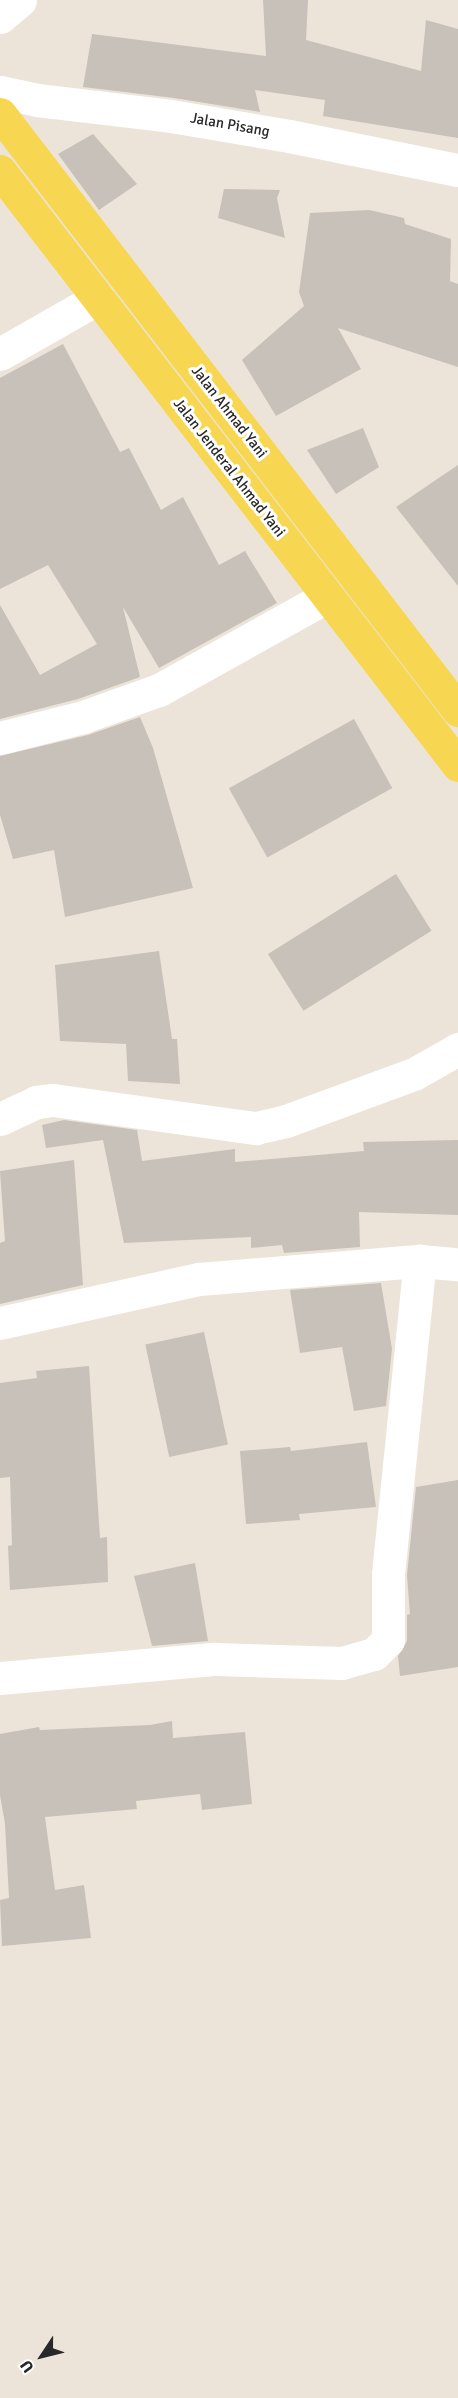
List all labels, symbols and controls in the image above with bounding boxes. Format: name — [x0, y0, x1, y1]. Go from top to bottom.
street label: Jalan Pisang — [189, 109, 271, 141]
street label: Jalan Ahmad Yani — [187, 362, 271, 462]
street label: Jalan Jenderal Ahmad Yani — [169, 395, 289, 541]
north arrow — [12, 2326, 72, 2386]
text: U — [16, 2356, 39, 2376]

